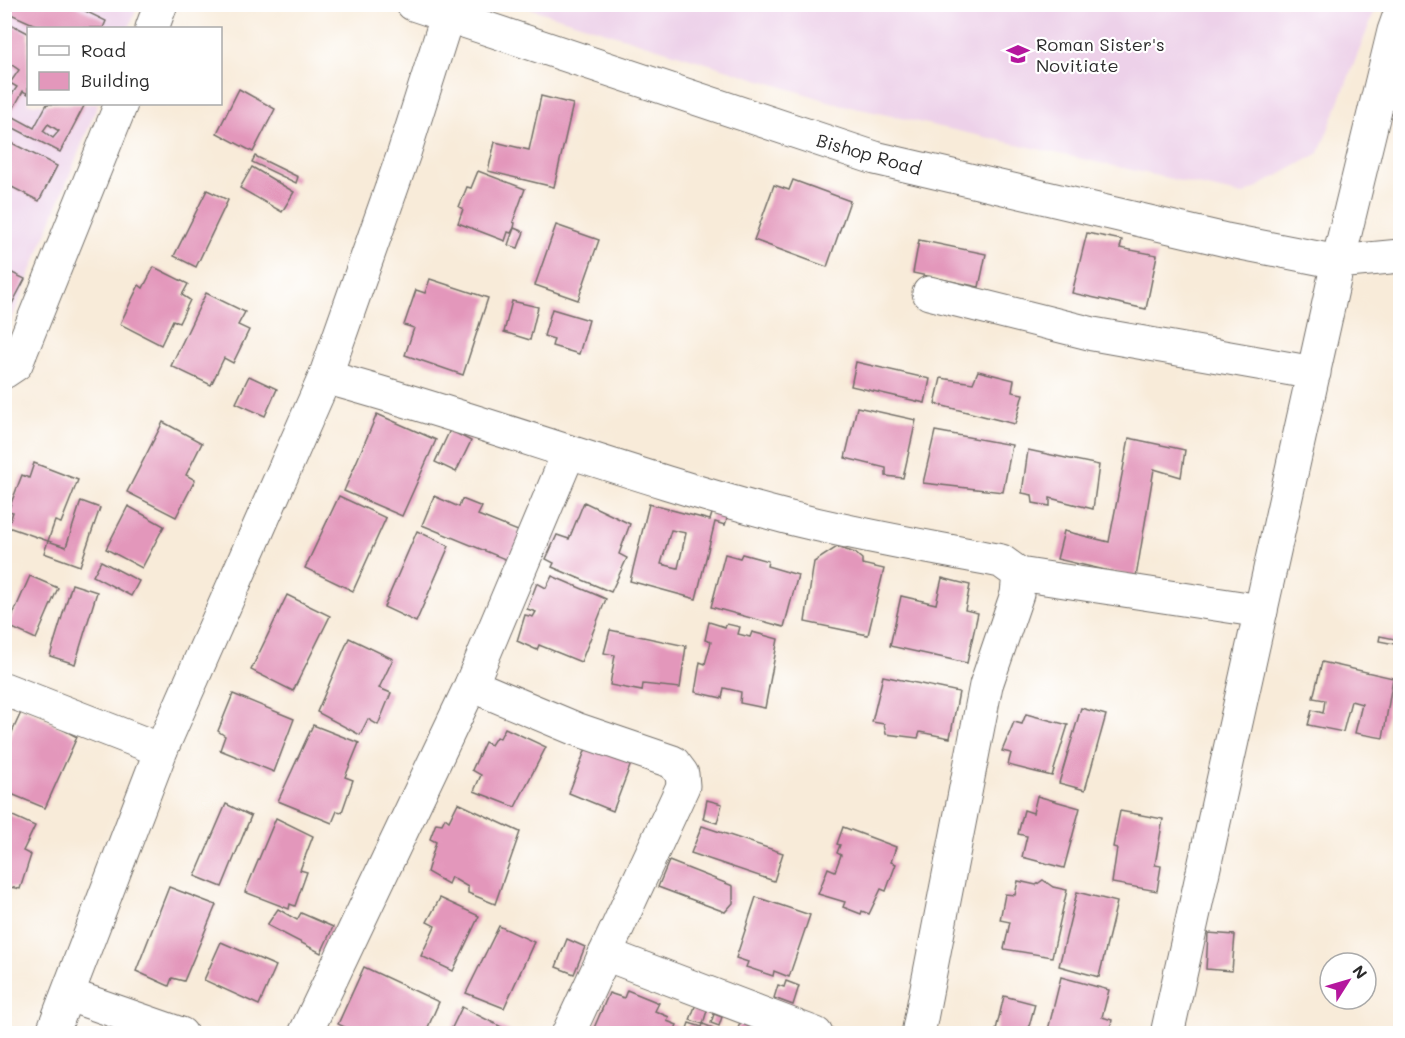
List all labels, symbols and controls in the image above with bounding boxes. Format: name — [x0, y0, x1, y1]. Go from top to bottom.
legend — [27, 27, 222, 105]
place label: Roman Sister's Novitiate — [1036, 32, 1165, 77]
text: Road — [81, 38, 126, 62]
school or university icon: Roman Sister's Novitiate — [1005, 41, 1031, 67]
text: Building — [81, 68, 149, 92]
street label: Bishop Road — [814, 128, 924, 180]
north arrow — [1318, 951, 1378, 1011]
text: N — [1348, 960, 1372, 983]

